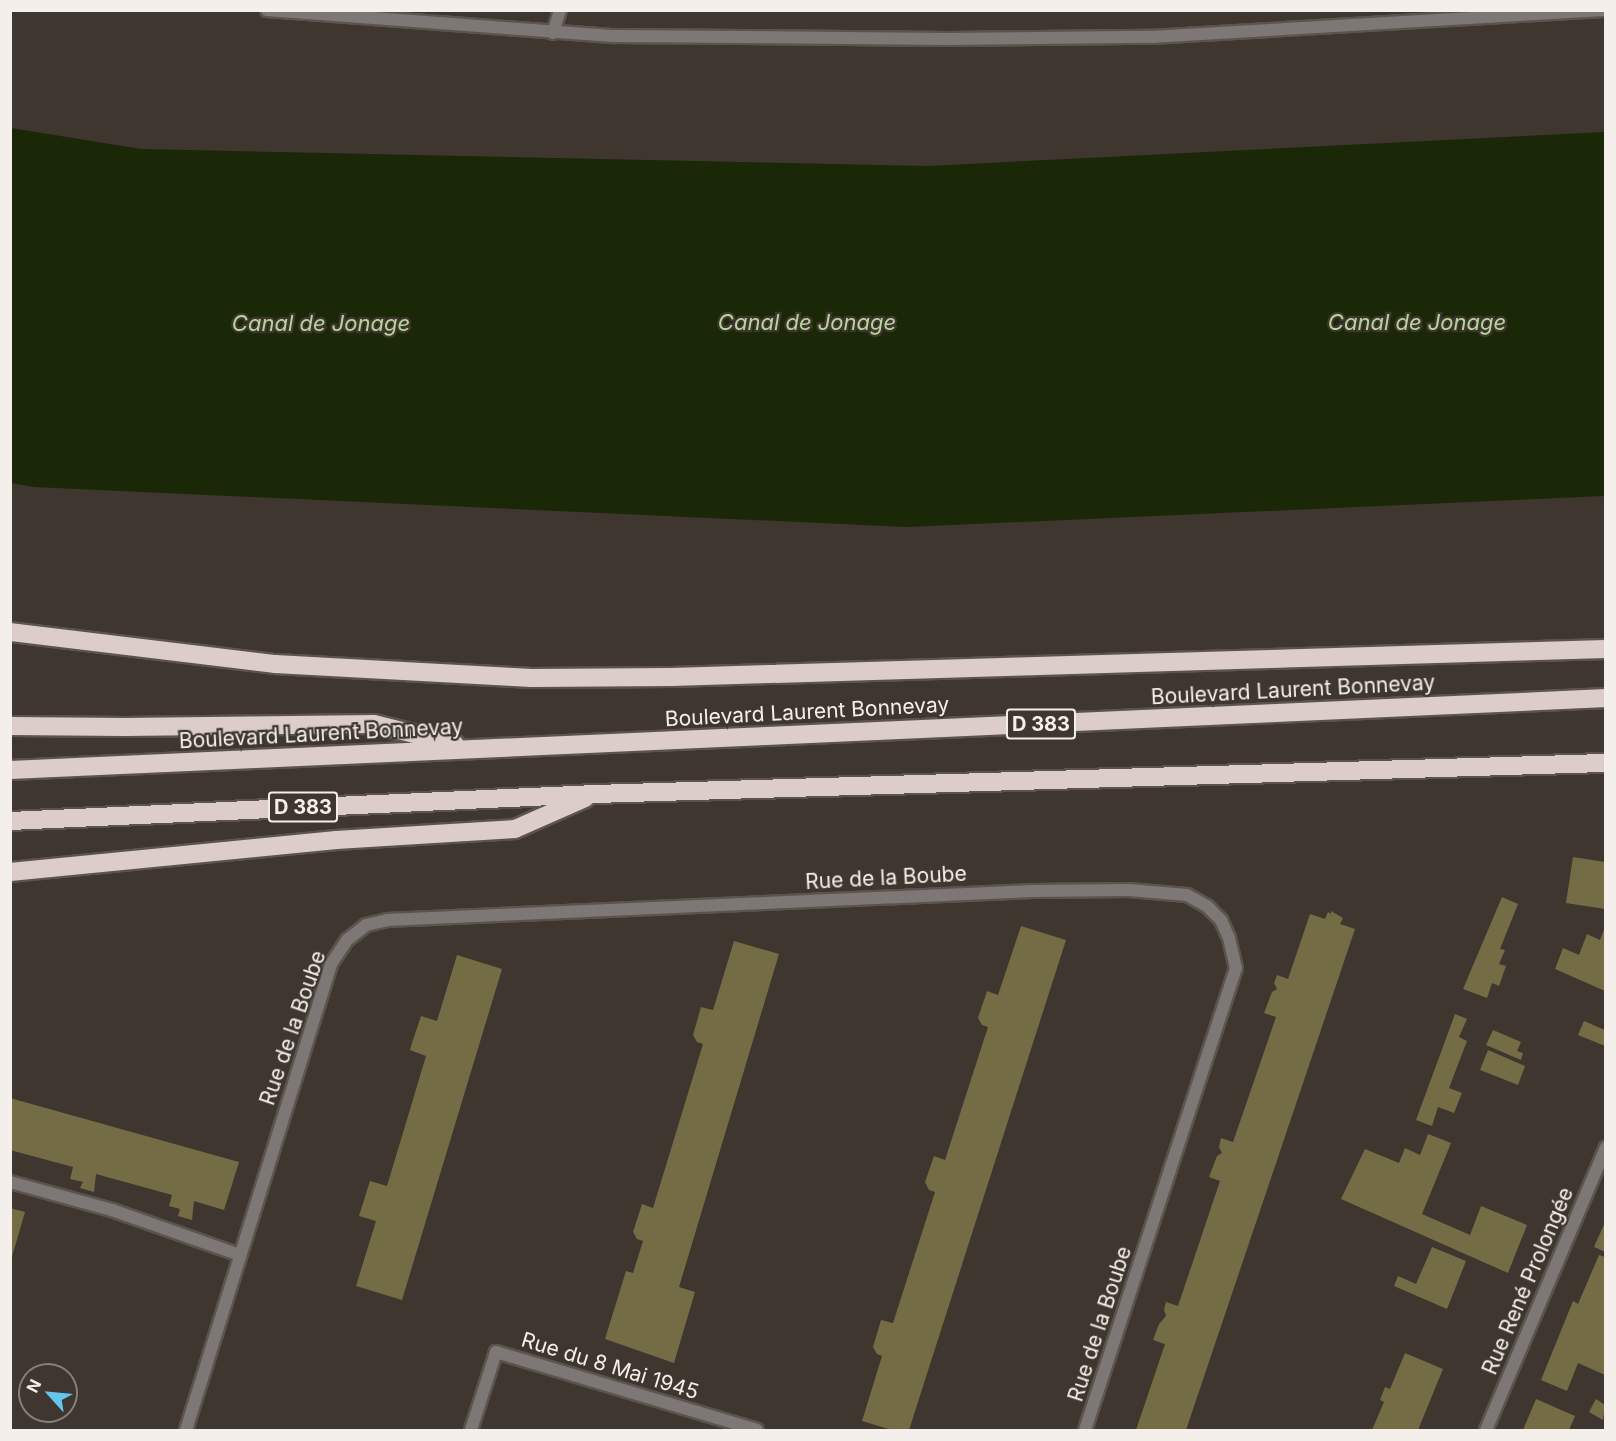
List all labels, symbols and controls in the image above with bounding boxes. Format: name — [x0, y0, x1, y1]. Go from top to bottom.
water label: Canal de Jonage — [718, 310, 896, 336]
water label: Canal de Jonage — [1328, 310, 1506, 336]
water label: Canal de Jonage — [232, 311, 410, 337]
street label: Boulevard Laurent Bonnevay — [1150, 670, 1436, 710]
street label: Boulevard Laurent Bonnevay — [664, 692, 950, 732]
road number: D 383 — [1005, 707, 1077, 741]
street label: Boulevard Laurent Bonnevay — [178, 714, 464, 754]
road number: D 383 — [267, 790, 339, 824]
street label: Rue de la Boube — [805, 861, 967, 895]
street label: Rue de la Boube — [255, 947, 331, 1109]
street label: Rue René Prolongée — [1477, 1184, 1579, 1378]
street label: Rue de la Boube — [1063, 1243, 1137, 1405]
street label: Rue du 8 Mai 1945 — [518, 1327, 702, 1405]
north arrow — [18, 1363, 78, 1423]
text: N — [22, 1376, 45, 1396]

